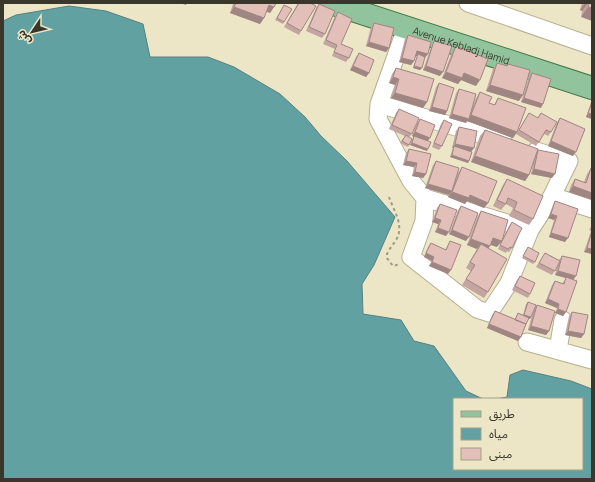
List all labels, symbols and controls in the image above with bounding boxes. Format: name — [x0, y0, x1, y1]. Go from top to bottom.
north arrow — [12, 12, 52, 52]
street label: Avenue Kebladj Hamid — [411, 23, 512, 68]
text: ش — [13, 28, 34, 49]
legend — [453, 398, 583, 470]
text: طريق — [489, 405, 515, 422]
text: مياه — [489, 425, 508, 442]
text: مبنى — [489, 445, 512, 462]

